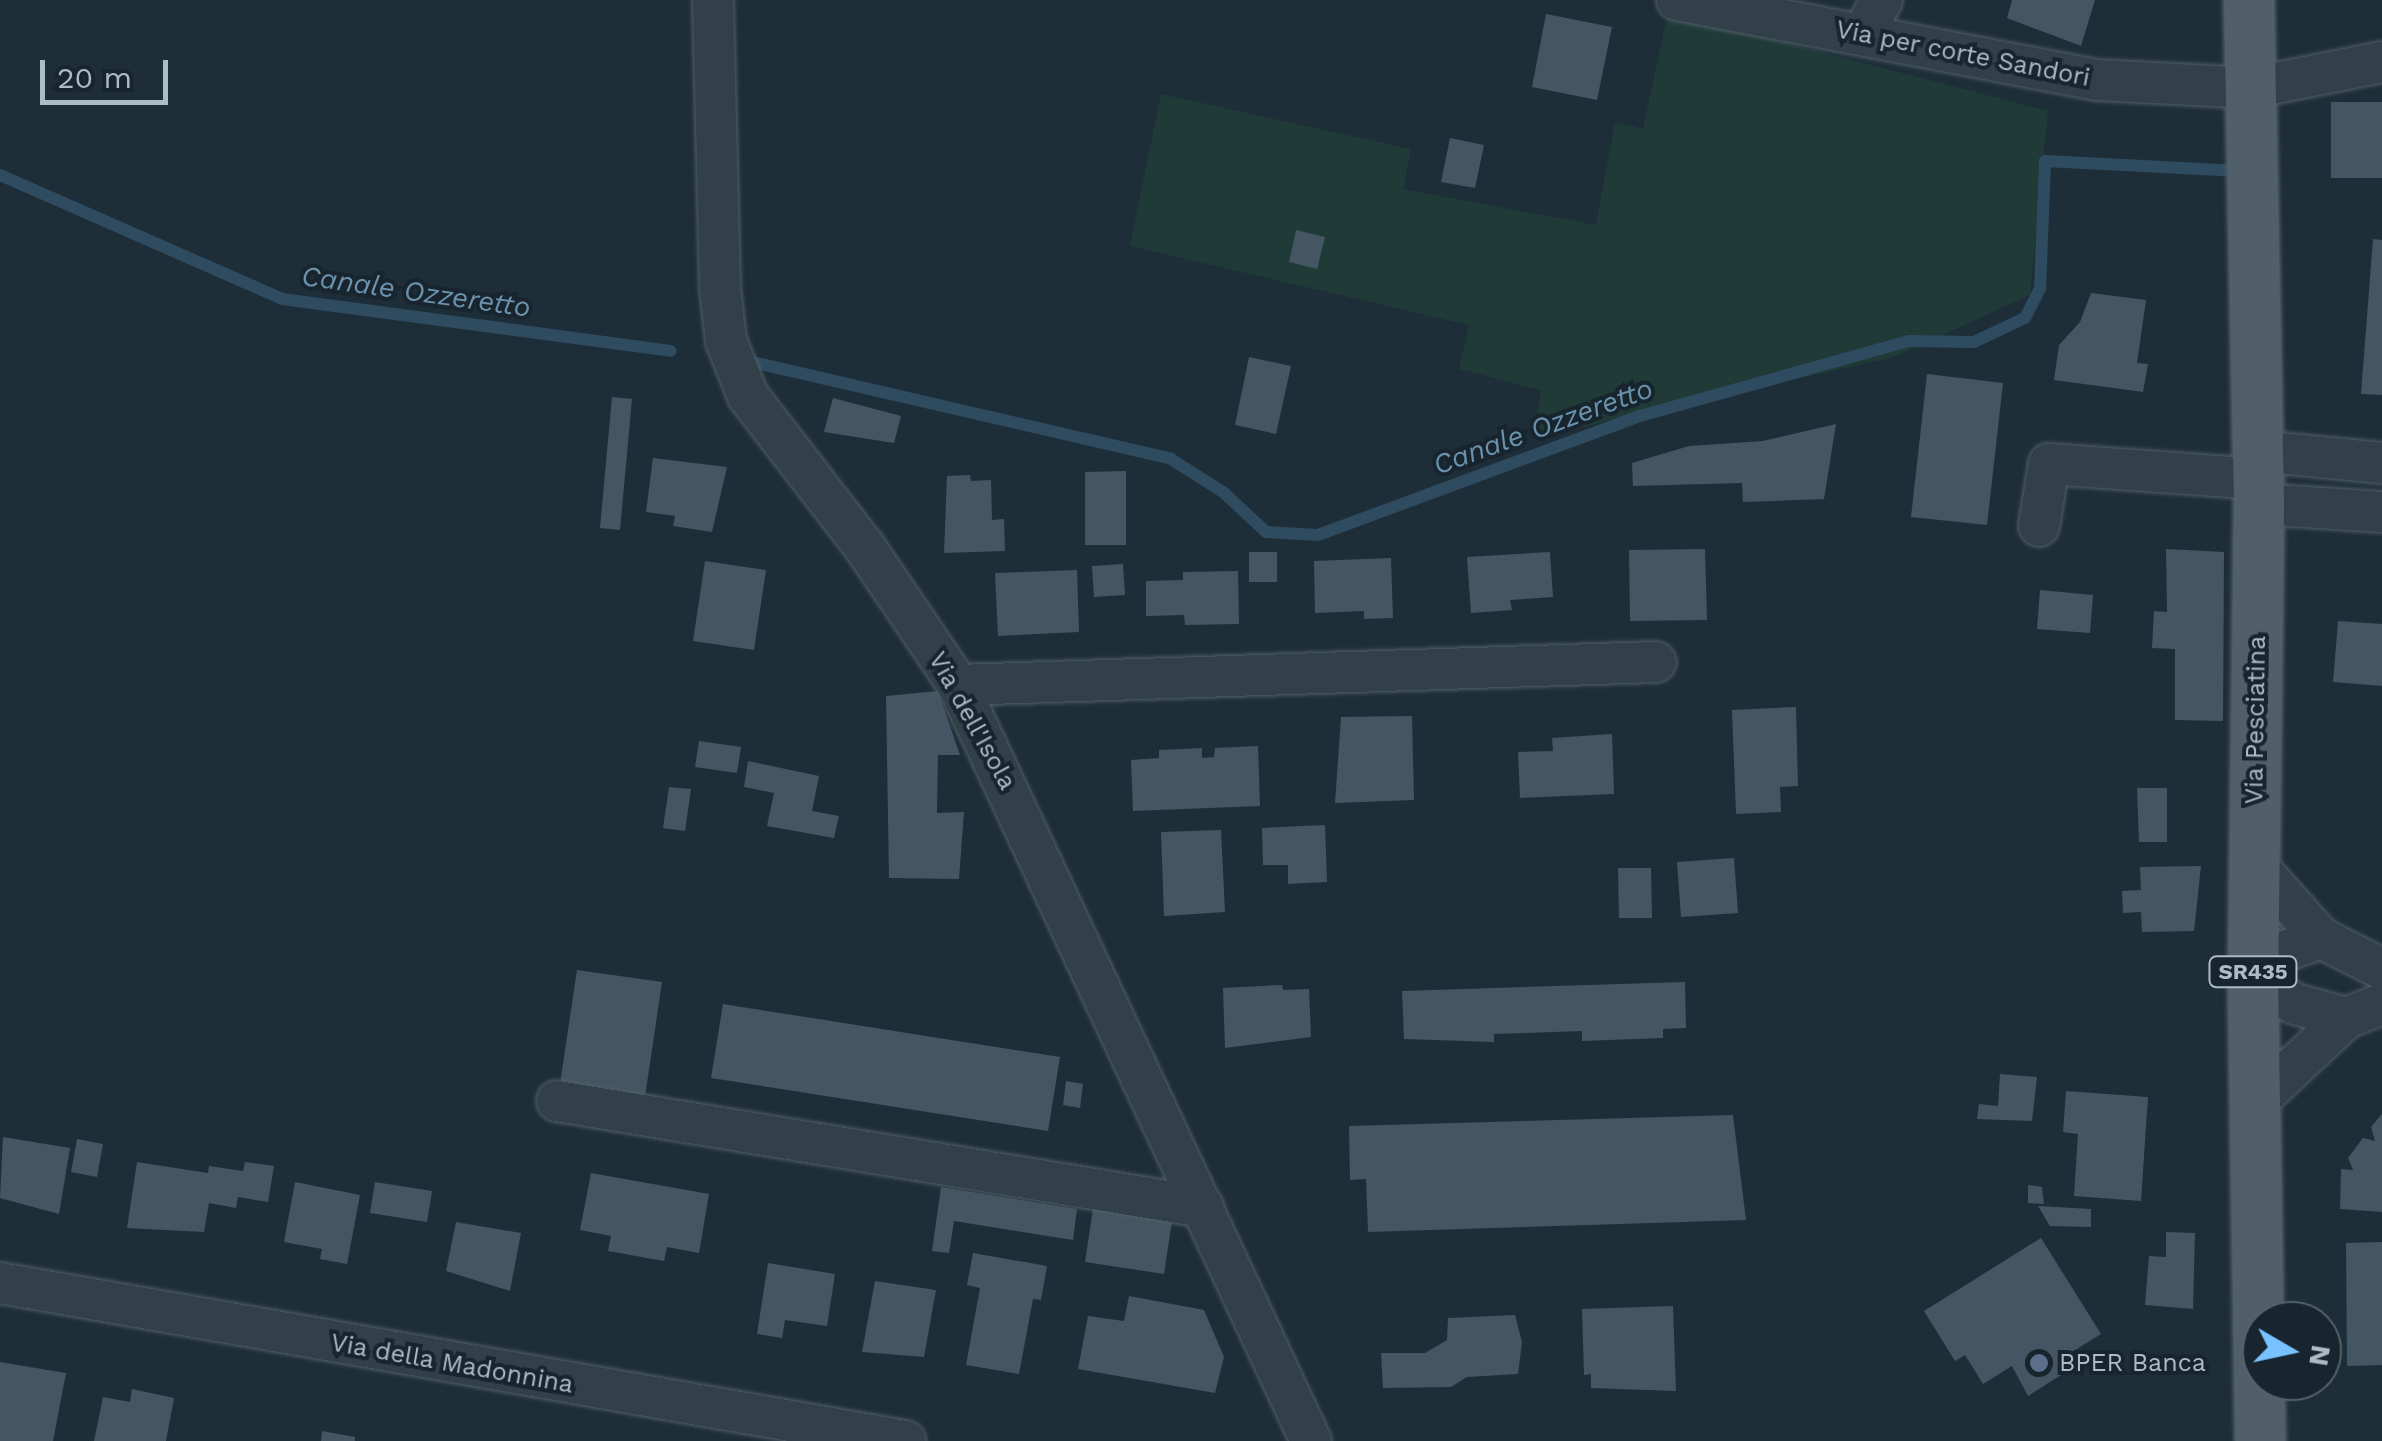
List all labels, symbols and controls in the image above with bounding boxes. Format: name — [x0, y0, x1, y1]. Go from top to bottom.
street label: Via per corte Sandori — [1833, 15, 2093, 93]
scale bar — [45, 40, 172, 102]
text: 20 m — [57, 60, 132, 95]
water label: Canale Ozzeretto — [299, 259, 533, 325]
water label: Canale Ozzeretto — [1429, 372, 1657, 482]
street label: Via Pesciatina — [2240, 635, 2272, 805]
street label: Via dell'Isola — [922, 647, 1022, 795]
road number: SR435 — [2208, 955, 2298, 989]
north arrow — [2242, 1301, 2342, 1401]
street label: Via della Madonnina — [328, 1328, 576, 1400]
text: N — [2302, 1343, 2338, 1368]
place label: BPER Banca — [2059, 1348, 2206, 1378]
marker: BPER Banca — [2028, 1352, 2050, 1374]

